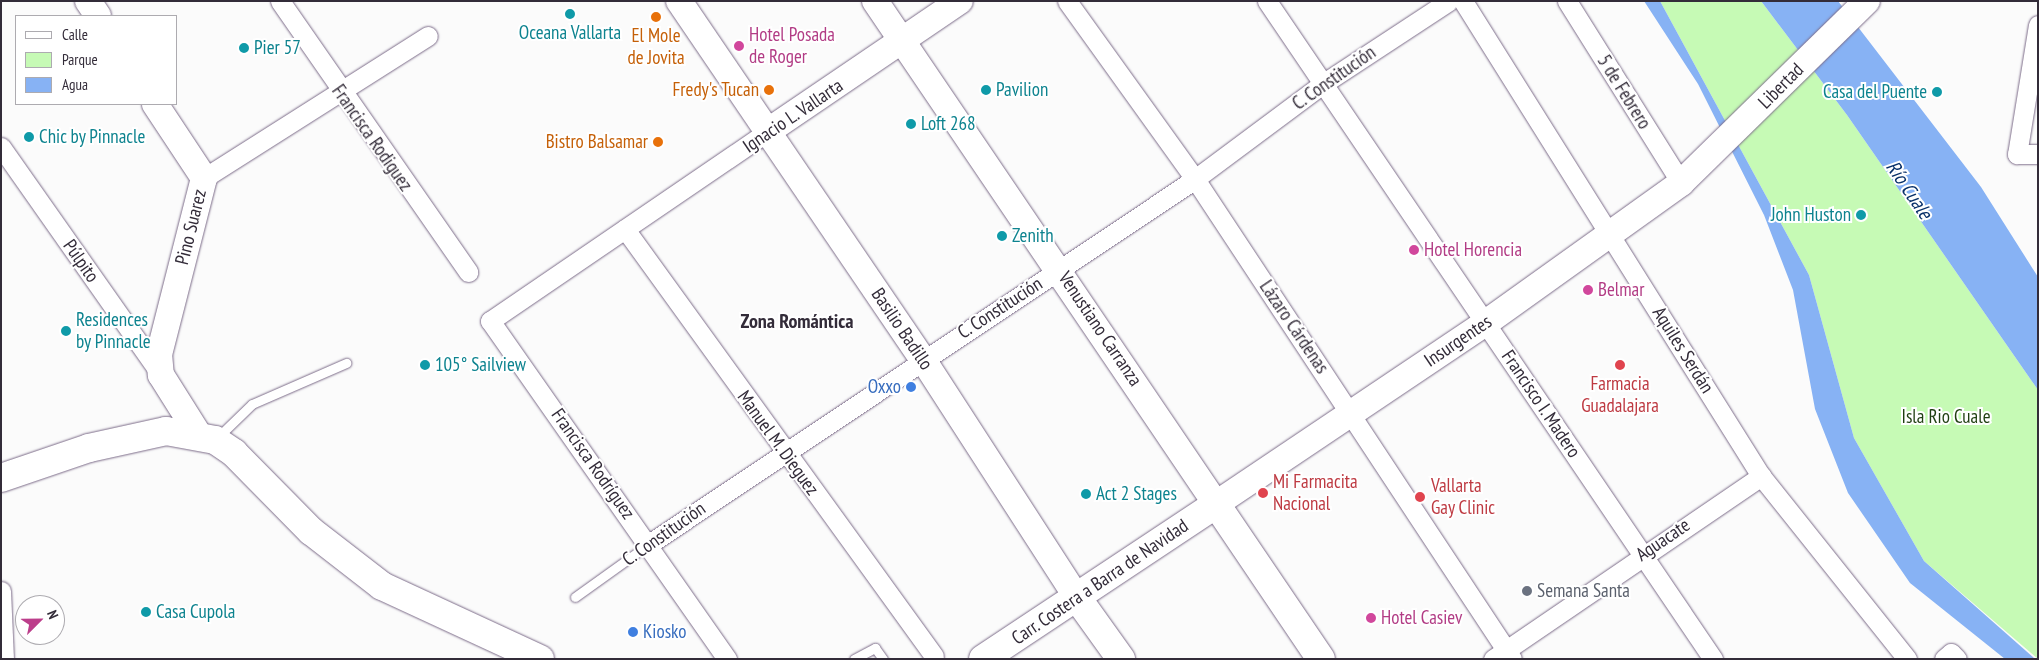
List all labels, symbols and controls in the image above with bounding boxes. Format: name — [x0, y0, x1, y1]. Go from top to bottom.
marker: Oceana Vallarta — [564, 8, 576, 20]
marker: El Mole de Jovita — [650, 11, 662, 23]
legend — [15, 15, 178, 105]
place label: Oceana Vallarta — [519, 22, 621, 44]
place label: Hotel Posada de Roger — [749, 24, 835, 68]
text: Calle — [62, 25, 88, 44]
place label: El Mole de Jovita — [627, 25, 685, 69]
place label: Pier 57 — [254, 37, 301, 59]
marker: Hotel Posada de Roger — [733, 40, 745, 52]
street label: C. Constitución — [1288, 41, 1380, 115]
marker: Pier 57 — [238, 42, 250, 54]
text: Parque — [62, 50, 98, 69]
street label: 5 de Febrero — [1592, 51, 1656, 133]
street label: Libertad — [1754, 59, 1808, 113]
street label: Ignacio L. Vallarta — [738, 74, 848, 158]
text: Agua — [62, 75, 88, 94]
place label: Fredy's Tucan — [672, 79, 759, 101]
place label: Pavilion — [996, 79, 1048, 101]
street label: Francisca Rodiguez — [327, 80, 417, 196]
place label: Casa del Puente — [1823, 81, 1927, 103]
marker: Fredy's Tucan — [763, 84, 775, 96]
marker: Pavilion — [980, 84, 992, 96]
marker: Casa del Puente — [1931, 86, 1943, 98]
place label: Loft 268 — [921, 113, 976, 135]
marker: Loft 268 — [905, 118, 917, 130]
place label: Chic by Pinnacle — [39, 126, 146, 148]
marker: Chic by Pinnacle — [23, 131, 35, 143]
place label: Bistro Balsamar — [546, 131, 648, 153]
marker: Bistro Balsamar — [652, 136, 664, 148]
water label: Río Cuale — [1881, 156, 1937, 224]
street label: Pino Suarez — [171, 187, 211, 267]
place label: John Huston — [1771, 204, 1851, 226]
marker: John Huston — [1855, 209, 1867, 221]
place label: Zenith — [1012, 225, 1053, 247]
marker: Zenith — [996, 230, 1008, 242]
street label: Púlpito — [58, 235, 104, 287]
place label: Hotel Horencia — [1424, 239, 1522, 261]
marker: Hotel Horencia — [1408, 244, 1420, 256]
street label: Venustiano Carranza — [1053, 267, 1147, 391]
street label: C. Constitución — [953, 272, 1047, 344]
street label: Lázaro Cárdenas — [1255, 276, 1333, 378]
place label: Belmar — [1598, 279, 1644, 301]
street label: Basilio Badillo — [866, 284, 938, 374]
marker: Belmar — [1582, 284, 1594, 296]
street label: Aquiles Serdán — [1648, 303, 1718, 397]
place label: Residences by Pinnacle — [76, 309, 151, 353]
district label: Zona Romántica — [741, 309, 853, 333]
street label: Insurgentes — [1420, 310, 1496, 372]
marker: Residences by Pinnacle — [60, 325, 72, 337]
street label: Francisco I. Madero — [1496, 345, 1586, 463]
place label: 105° Sailview — [435, 354, 526, 376]
marker: 105° Sailview — [419, 359, 431, 371]
marker: Farmacia Guadalajara — [1614, 359, 1626, 371]
place label: Farmacia Guadalajara — [1581, 373, 1659, 417]
place label: Oxxo — [868, 376, 901, 398]
marker: Oxxo — [905, 381, 917, 393]
street label: Manuel M. Dieguez — [732, 386, 824, 500]
street label: Francisca Rodríguez — [546, 404, 640, 524]
park label: Isla Rio Cuale — [1902, 406, 1990, 428]
place label: Mi Farmacita Nacional — [1273, 471, 1358, 515]
place label: Vallarta Gay Clinic — [1431, 475, 1496, 519]
place label: Act 2 Stages — [1096, 483, 1177, 505]
marker: Mi Farmacita Nacional — [1257, 487, 1269, 499]
marker: Act 2 Stages — [1080, 488, 1092, 500]
marker: Vallarta Gay Clinic — [1413, 490, 1427, 504]
street label: C. Constitución — [618, 497, 710, 571]
street label: Carr. Costera a Barra de Navidad — [1007, 514, 1193, 650]
street label: Aguacate — [1632, 514, 1694, 566]
place label: Semana Santa — [1537, 580, 1630, 602]
marker: Semana Santa — [1521, 585, 1533, 597]
north arrow — [15, 595, 65, 645]
place label: Casa Cupola — [156, 601, 235, 623]
marker: Casa Cupola — [140, 606, 152, 618]
place label: Hotel Casiev — [1381, 607, 1462, 629]
text: N — [43, 608, 63, 622]
marker: Hotel Casiev — [1365, 612, 1377, 624]
place label: Kiosko — [643, 621, 687, 643]
marker: Kiosko — [627, 626, 639, 638]

